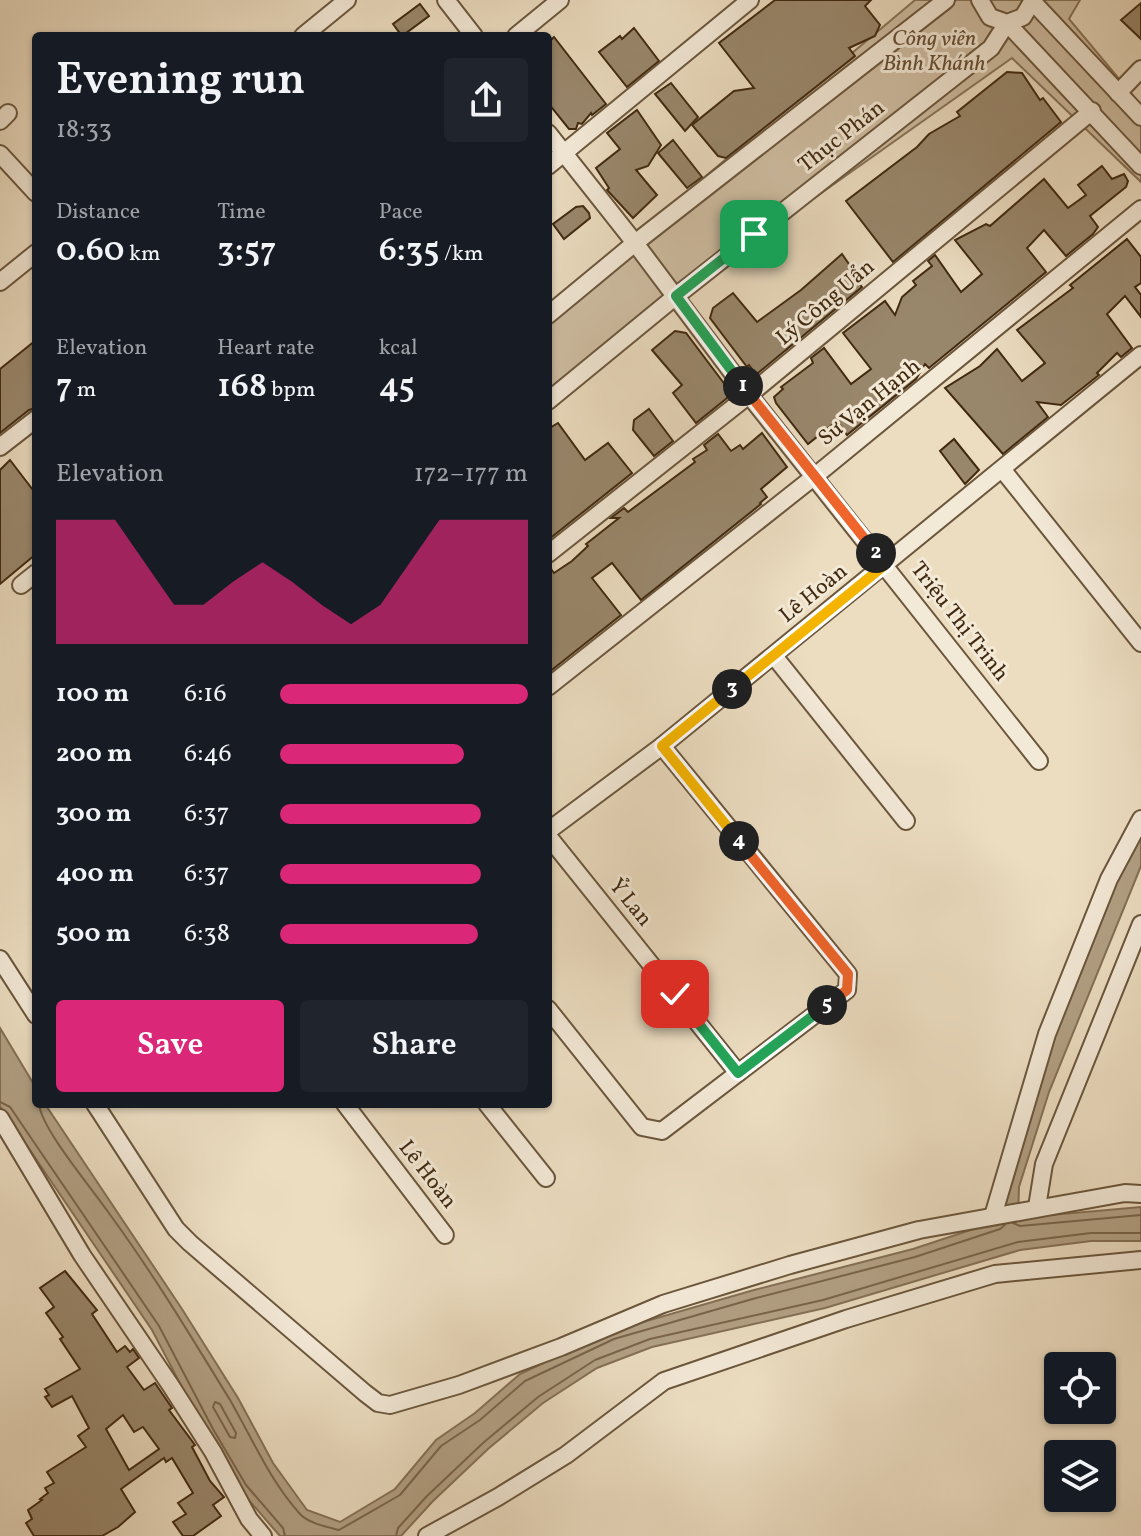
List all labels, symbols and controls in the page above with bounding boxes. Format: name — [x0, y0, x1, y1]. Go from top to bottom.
park label: Công viên Bình Khánh — [883, 24, 985, 80]
text: Evening run — [56, 51, 305, 112]
button: share — [444, 58, 528, 142]
street label: Thục Phán — [792, 93, 892, 181]
text: 18:33 — [56, 112, 112, 148]
text: Distance — [56, 197, 140, 228]
text: Time — [217, 197, 266, 228]
text: Pace — [379, 197, 423, 228]
pin — [720, 200, 788, 268]
icon: arrive — [732, 212, 776, 256]
text: 0.60 — [56, 228, 125, 275]
text: 3:57 — [217, 228, 276, 275]
text: 6:35 — [379, 228, 439, 275]
text: km — [125, 239, 160, 270]
text: /km — [439, 239, 483, 270]
street label: Lý Công Uẩn — [770, 252, 882, 354]
text: Elevation — [56, 333, 147, 364]
text: Heart rate — [217, 333, 314, 364]
text: kcal — [379, 333, 418, 364]
street label: Sư Vạn Hạnh — [812, 352, 928, 454]
text: 7 — [56, 364, 72, 411]
text: 168 — [217, 364, 267, 411]
text: 45 — [379, 364, 415, 411]
pin: 1 — [723, 366, 763, 406]
text: 1 — [739, 370, 747, 401]
text: m — [72, 375, 96, 406]
text: bpm — [267, 375, 315, 406]
text: Elevation — [56, 456, 164, 492]
text: 172–177 m — [414, 456, 528, 492]
pin: 2 — [856, 533, 896, 573]
text: 2 — [870, 537, 882, 568]
street label: Triệu Thị Trinh — [902, 556, 1016, 688]
street label: Lê Hoàn — [773, 557, 855, 631]
pin: 3 — [712, 669, 752, 709]
text: 3 — [726, 673, 738, 704]
text: 100 m — [56, 676, 129, 712]
text: 6:16 — [184, 676, 227, 712]
text: 200 m — [56, 736, 132, 772]
text: 6:46 — [184, 736, 232, 772]
text: 300 m — [56, 796, 132, 832]
text: 6:37 — [184, 796, 229, 832]
pin: 4 — [719, 821, 759, 861]
text: 4 — [732, 825, 746, 856]
text: 400 m — [56, 856, 134, 892]
text: 6:37 — [184, 856, 229, 892]
street label: Ỷ Lan — [601, 872, 659, 934]
text: 500 m — [56, 916, 131, 952]
text: 6:38 — [184, 916, 230, 952]
pin — [641, 960, 709, 1028]
icon: check — [653, 972, 697, 1016]
pin: 5 — [807, 985, 847, 1025]
text: 5 — [822, 989, 832, 1020]
button: Save — [56, 1000, 284, 1092]
button: Share — [300, 1000, 528, 1092]
street label: Lê Hoàn — [390, 1134, 464, 1216]
map controls — [1044, 1352, 1116, 1512]
button: locate — [1044, 1352, 1116, 1424]
button: layers — [1044, 1440, 1116, 1512]

